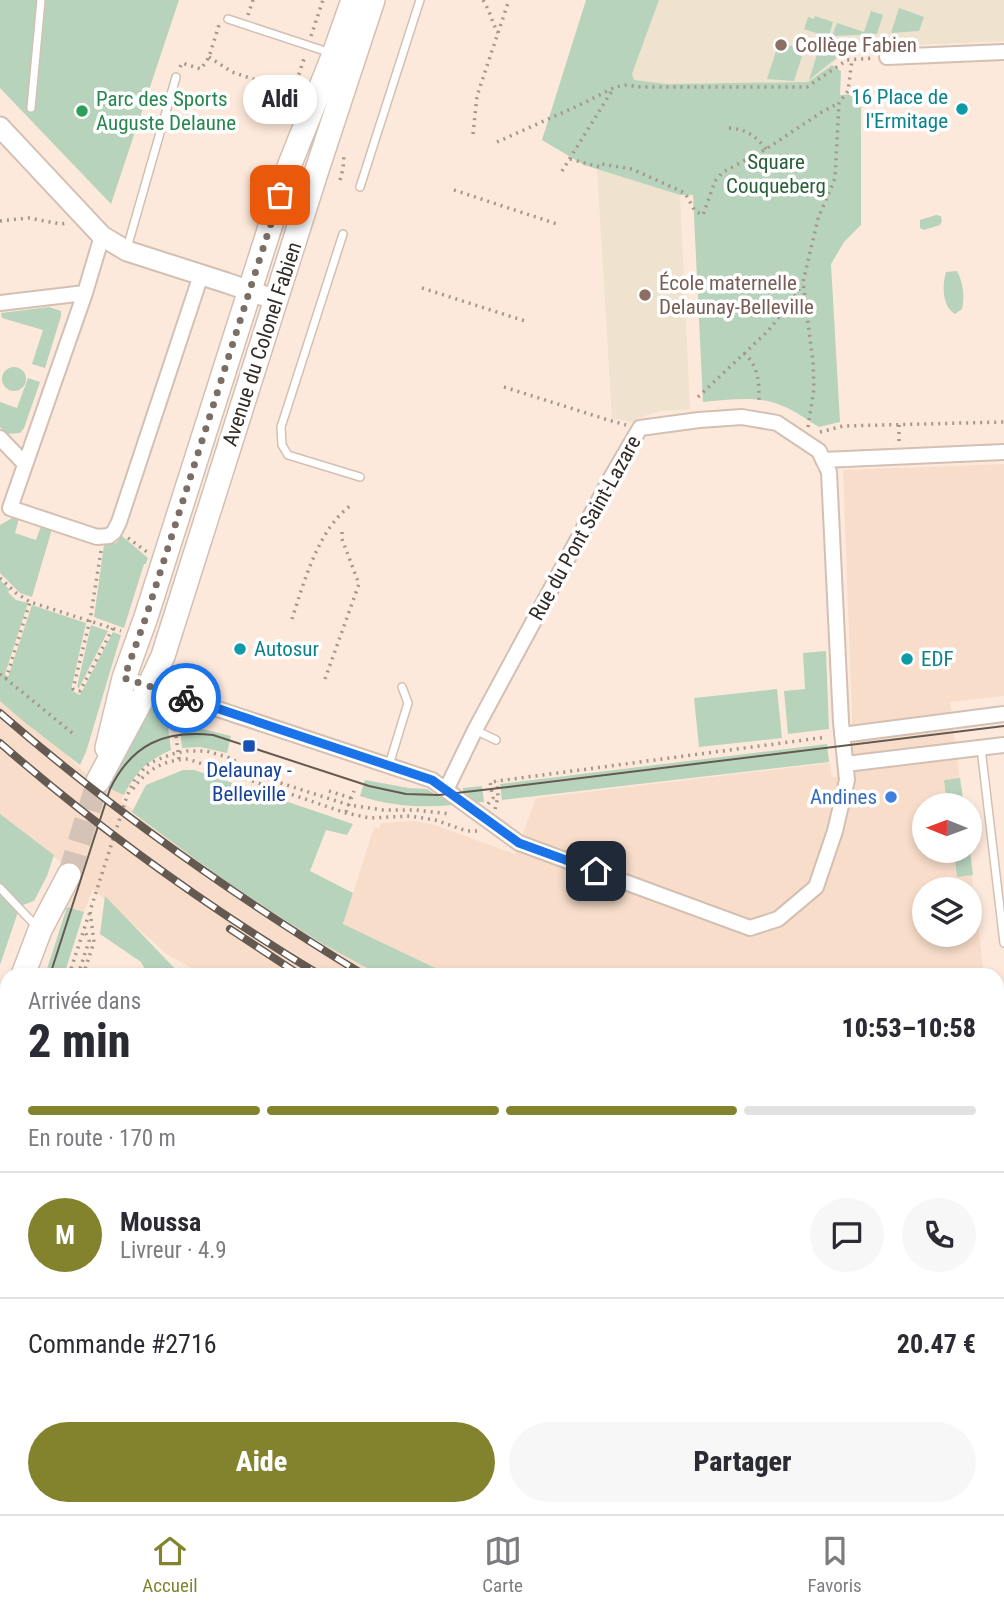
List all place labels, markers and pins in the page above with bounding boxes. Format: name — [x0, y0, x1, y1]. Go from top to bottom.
place label: Collège Fabien — [795, 33, 917, 57]
marker: Collège Fabien — [773, 37, 789, 53]
callout: Aldi — [243, 76, 317, 125]
place label: 16 Place de l'Ermitage — [851, 85, 948, 133]
place label: Parc des Sports Auguste Delaune — [96, 87, 236, 135]
marker: 16 Place de l'Ermitage — [954, 101, 970, 117]
marker: Parc des Sports Auguste Delaune — [74, 103, 90, 119]
pin — [250, 165, 310, 225]
place label: École maternelle Delaunay-Belleville — [659, 271, 814, 319]
marker: École maternelle Delaunay-Belleville — [637, 287, 653, 303]
place label: Autosur — [254, 637, 319, 661]
marker: Autosur — [232, 641, 248, 657]
place label: EDF — [921, 647, 954, 671]
marker: EDF — [899, 651, 915, 667]
marker: Delaunay - Belleville — [241, 738, 257, 754]
place label: Delaunay - Belleville — [206, 758, 292, 806]
place label: Andines — [810, 785, 877, 809]
marker: Andines — [883, 789, 899, 805]
pin — [566, 841, 626, 901]

